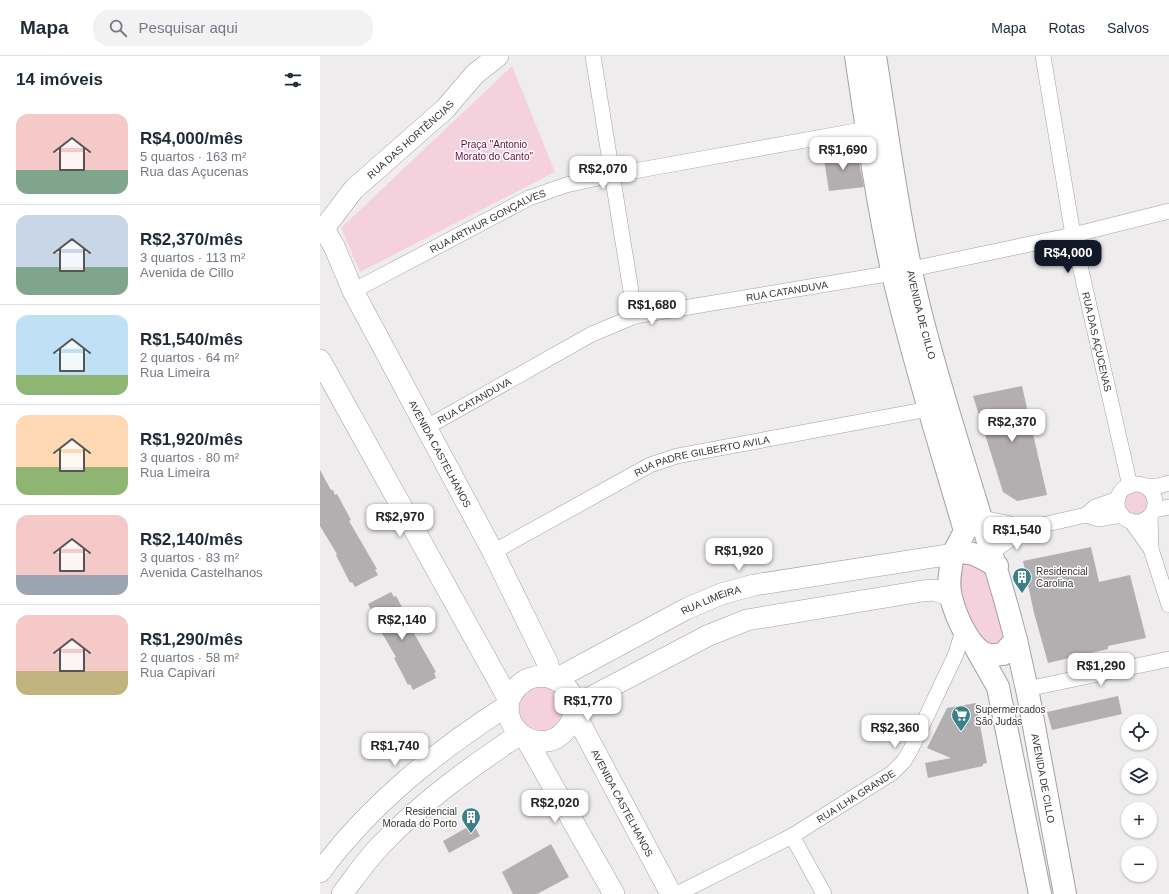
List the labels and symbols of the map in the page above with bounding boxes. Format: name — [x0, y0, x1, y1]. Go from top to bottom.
street label: RUA DAS HORTÊNCIAS — [365, 98, 456, 181]
pin: R$1,690 — [806, 137, 880, 171]
park label: Praça "Antonio Morato do Canto" — [455, 139, 533, 162]
pin: R$2,070 — [566, 156, 640, 190]
street label: RUA ARTHUR GONÇALVES — [428, 187, 548, 255]
pin: R$4,000 — [1031, 240, 1105, 274]
street label: AVENIDA DE CILLO — [905, 269, 938, 361]
street label: RUA CATANDUVA — [745, 279, 829, 303]
street label: RUA DAS AÇUCENAS — [1080, 291, 1113, 393]
pin: R$1,680 — [615, 292, 689, 326]
street label: RUA CATANDUVA — [435, 376, 513, 426]
street label: AVENIDA CASTELHANOS — [407, 399, 473, 510]
pin: R$2,370 — [975, 409, 1049, 443]
street label: RUA PADRE GILBERTO AVILA — [632, 434, 771, 479]
pin: R$2,970 — [363, 504, 437, 538]
pin: R$1,540 — [980, 517, 1054, 551]
pin: R$1,920 — [702, 538, 776, 572]
building icon: Residencial Carolina — [1011, 566, 1033, 594]
place label: Residencial Carolina — [1036, 566, 1088, 589]
street label: RUA LIMEIRA — [679, 584, 742, 617]
pin: R$2,140 — [365, 607, 439, 641]
pin: R$1,290 — [1064, 653, 1138, 687]
pin: R$1,770 — [551, 688, 625, 722]
supermarket icon: Supermercados São Judas — [950, 704, 972, 732]
place label: Supermercados São Judas — [975, 704, 1046, 727]
pin: R$2,360 — [858, 715, 932, 749]
pin: R$1,740 — [358, 733, 432, 767]
street label: AVENIDA DE CILLO — [1029, 733, 1057, 824]
street label: AVENIDA CASTELHANOS — [589, 748, 655, 859]
street label: RUA ILHA GRANDE — [815, 767, 897, 825]
pin: R$2,020 — [518, 790, 592, 824]
place label: Residencial Morada do Porto — [383, 806, 457, 829]
building icon: Residencial Morada do Porto — [460, 806, 482, 834]

